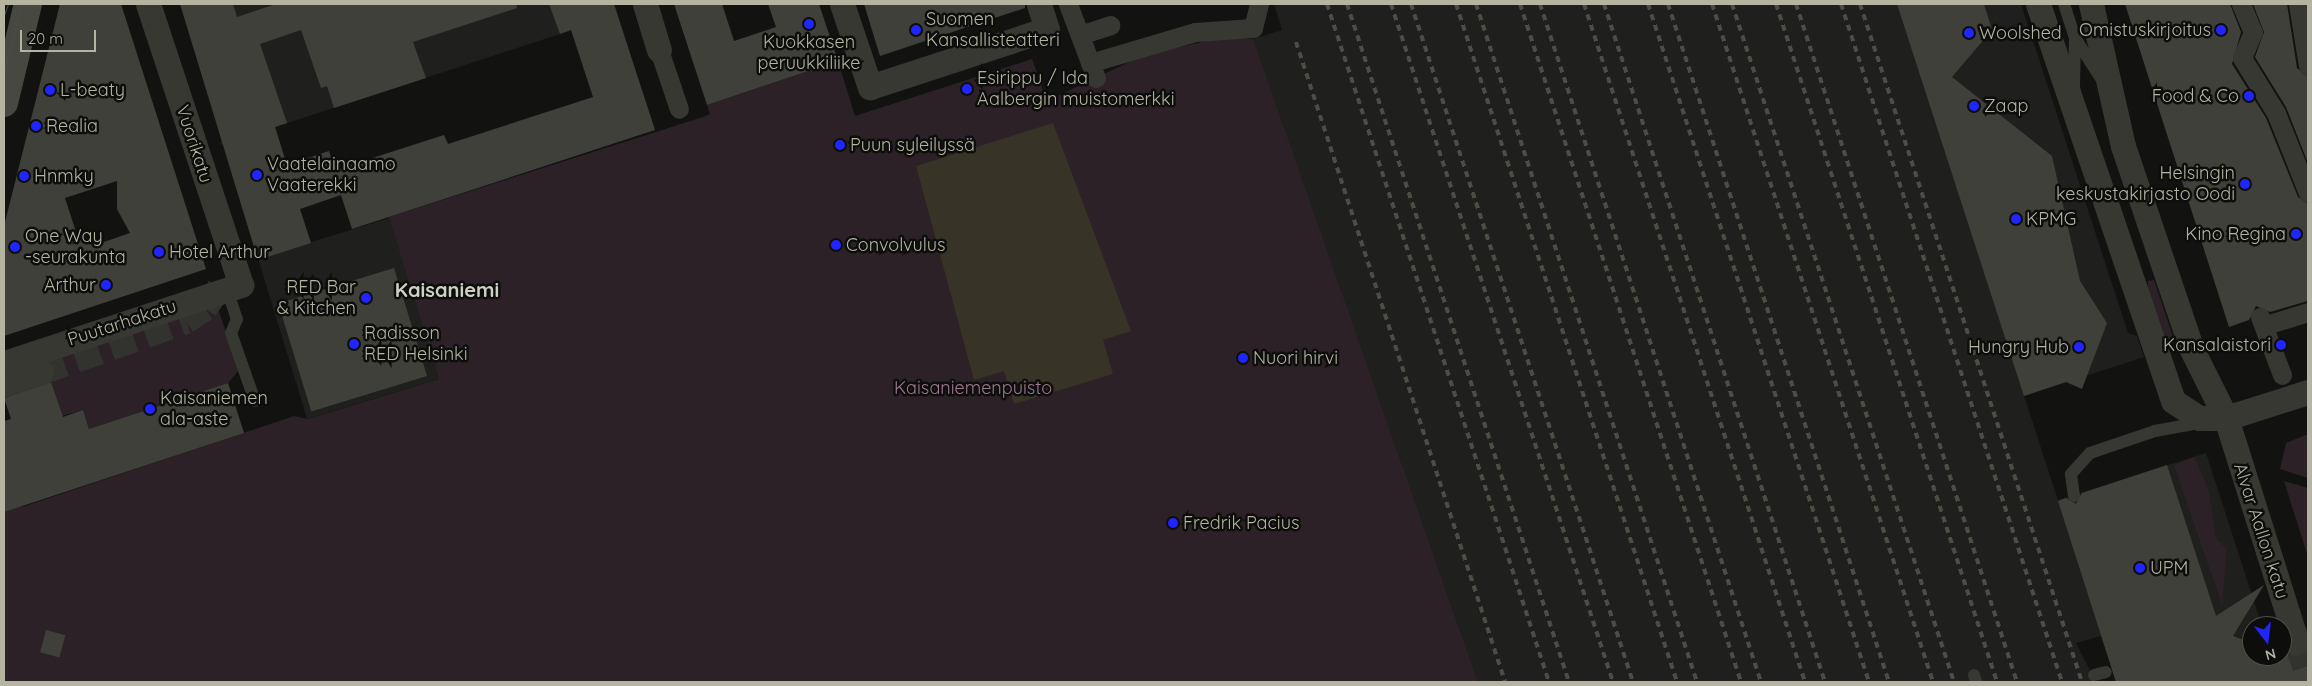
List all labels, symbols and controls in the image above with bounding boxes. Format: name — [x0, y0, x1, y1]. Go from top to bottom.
place label: Suomen Kansallisteatteri — [926, 9, 1060, 52]
marker: Kuokkasen peruukkiliike — [803, 18, 815, 30]
place label: Omistuskirjoitus — [2079, 19, 2211, 41]
scale bar — [22, 20, 99, 52]
place label: Woolshed — [1979, 22, 2062, 44]
marker: Suomen Kansallisteatteri — [910, 24, 922, 36]
marker: Omistuskirjoitus — [2215, 24, 2227, 36]
marker: Woolshed — [1963, 27, 1975, 39]
text: 20 m — [28, 29, 63, 48]
place label: Kuokkasen peruukkiliike — [758, 32, 860, 74]
place label: Esirippu / Ida Aalbergin muistomerkki — [977, 68, 1175, 110]
place label: L-beaty — [60, 79, 125, 101]
marker: Esirippu / Ida Aalbergin muistomerkki — [961, 83, 973, 95]
marker: L-beaty — [44, 84, 56, 96]
place label: Food & Co — [2152, 85, 2239, 107]
marker: Food & Co — [2243, 90, 2255, 102]
place label: Zaap — [1984, 95, 2028, 117]
marker: Zaap — [1968, 100, 1980, 112]
street label: Vuorikatu — [171, 102, 217, 186]
place label: Realia — [46, 115, 98, 137]
marker: Realia — [30, 120, 42, 132]
place label: Puun syleilyssä — [850, 134, 975, 156]
marker: Puun syleilyssä — [834, 139, 846, 151]
place label: Vaatelainaamo Vaaterekki — [267, 154, 396, 196]
place label: Helsingin keskustakirjasto Oodi — [2056, 163, 2235, 205]
place label: Hnmky — [34, 165, 94, 187]
marker: Vaatelainaamo Vaaterekki — [251, 169, 263, 181]
marker: Hnmky — [18, 170, 30, 182]
marker: Helsingin keskustakirjasto Oodi — [2239, 178, 2251, 190]
place label: KPMG — [2026, 208, 2076, 230]
marker: KPMG — [2010, 213, 2022, 225]
place label: Kino Regina — [2185, 223, 2286, 245]
place label: One Way -seurakunta — [25, 226, 126, 268]
marker: Kino Regina — [2290, 228, 2302, 240]
place label: Convolvulus — [846, 234, 945, 256]
marker: Convolvulus — [830, 239, 842, 251]
marker: One Way -seurakunta — [9, 241, 21, 253]
place label: Hotel Arthur — [169, 241, 270, 263]
marker: Hotel Arthur — [153, 246, 165, 258]
place label: Arthur — [44, 274, 96, 296]
place label: RED Bar & Kitchen — [277, 277, 356, 320]
district label: Kaisaniemi — [395, 277, 499, 301]
marker: Arthur — [100, 279, 112, 291]
marker: RED Bar & Kitchen — [360, 292, 372, 304]
street label: Puutarhakatu — [65, 295, 179, 351]
place label: Radisson RED Helsinki — [364, 323, 468, 366]
place label: Kansalaistori — [2163, 334, 2271, 356]
place label: Hungry Hub — [1968, 336, 2069, 358]
marker: Radisson RED Helsinki — [348, 338, 360, 350]
marker: Kansalaistori — [2275, 339, 2287, 351]
marker: Hungry Hub — [2073, 341, 2085, 353]
place label: Nuori hirvi — [1253, 347, 1338, 369]
marker: Nuori hirvi — [1237, 352, 1249, 364]
park label: Kaisaniemenpuisto — [894, 377, 1052, 399]
place label: Kaisaniemen ala-aste — [160, 388, 268, 430]
marker: Kaisaniemen ala-aste — [144, 403, 156, 415]
street label: Alvar Aallon katu — [2229, 460, 2293, 602]
place label: Fredrik Pacius — [1183, 512, 1299, 534]
marker: Fredrik Pacius — [1167, 517, 1179, 529]
place label: UPM — [2150, 557, 2188, 579]
marker: UPM — [2134, 562, 2146, 574]
north arrow — [2242, 616, 2292, 666]
text: N — [2263, 644, 2278, 665]

